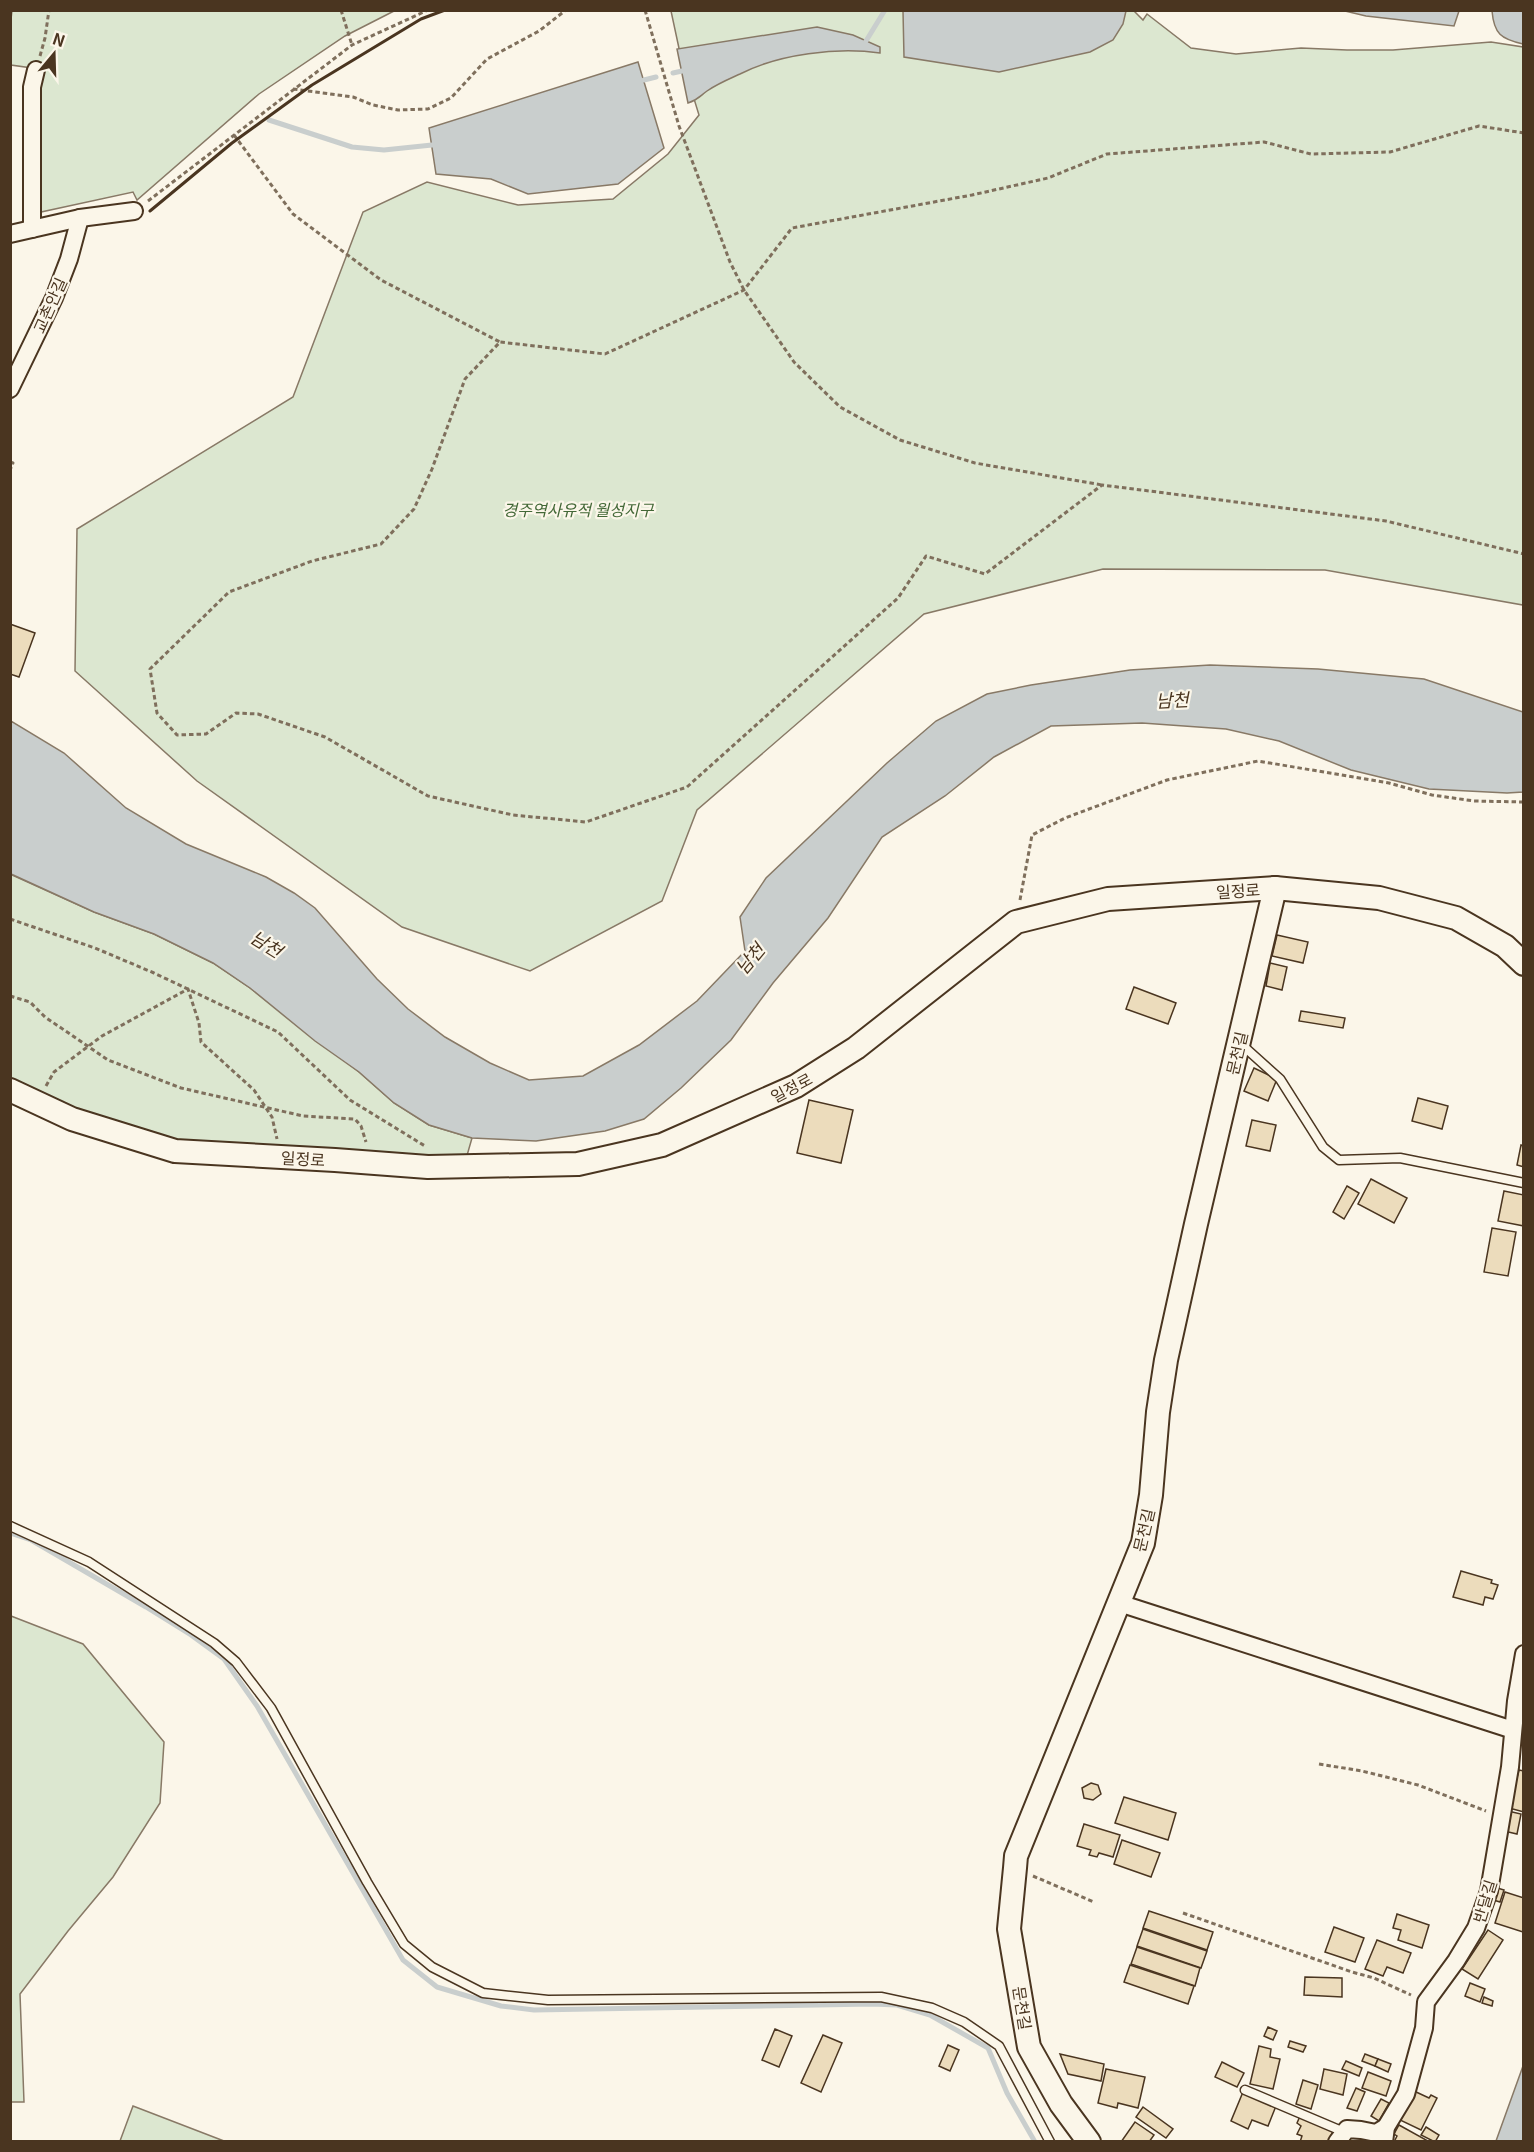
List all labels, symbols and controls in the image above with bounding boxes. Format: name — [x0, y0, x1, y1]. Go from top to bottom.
north arrow — [24, 24, 84, 84]
text: N — [50, 26, 69, 52]
street label: 교촌안길 — [26, 273, 72, 337]
park label: 경주역사유적 월성지구 — [503, 497, 655, 521]
water label: 남천 — [1155, 685, 1192, 713]
street label: 일정로 — [1215, 876, 1261, 904]
water label: 남천 — [246, 923, 290, 964]
water label: 남천 — [728, 935, 771, 979]
street label: 문천길 — [1219, 1029, 1253, 1077]
street label: 일정로 — [766, 1066, 816, 1108]
street label: 일정로 — [280, 1145, 326, 1171]
street label: 문천길 — [1126, 1506, 1160, 1554]
street label: 반달길 — [1466, 1876, 1502, 1926]
street label: 문천길 — [1008, 1984, 1038, 2032]

